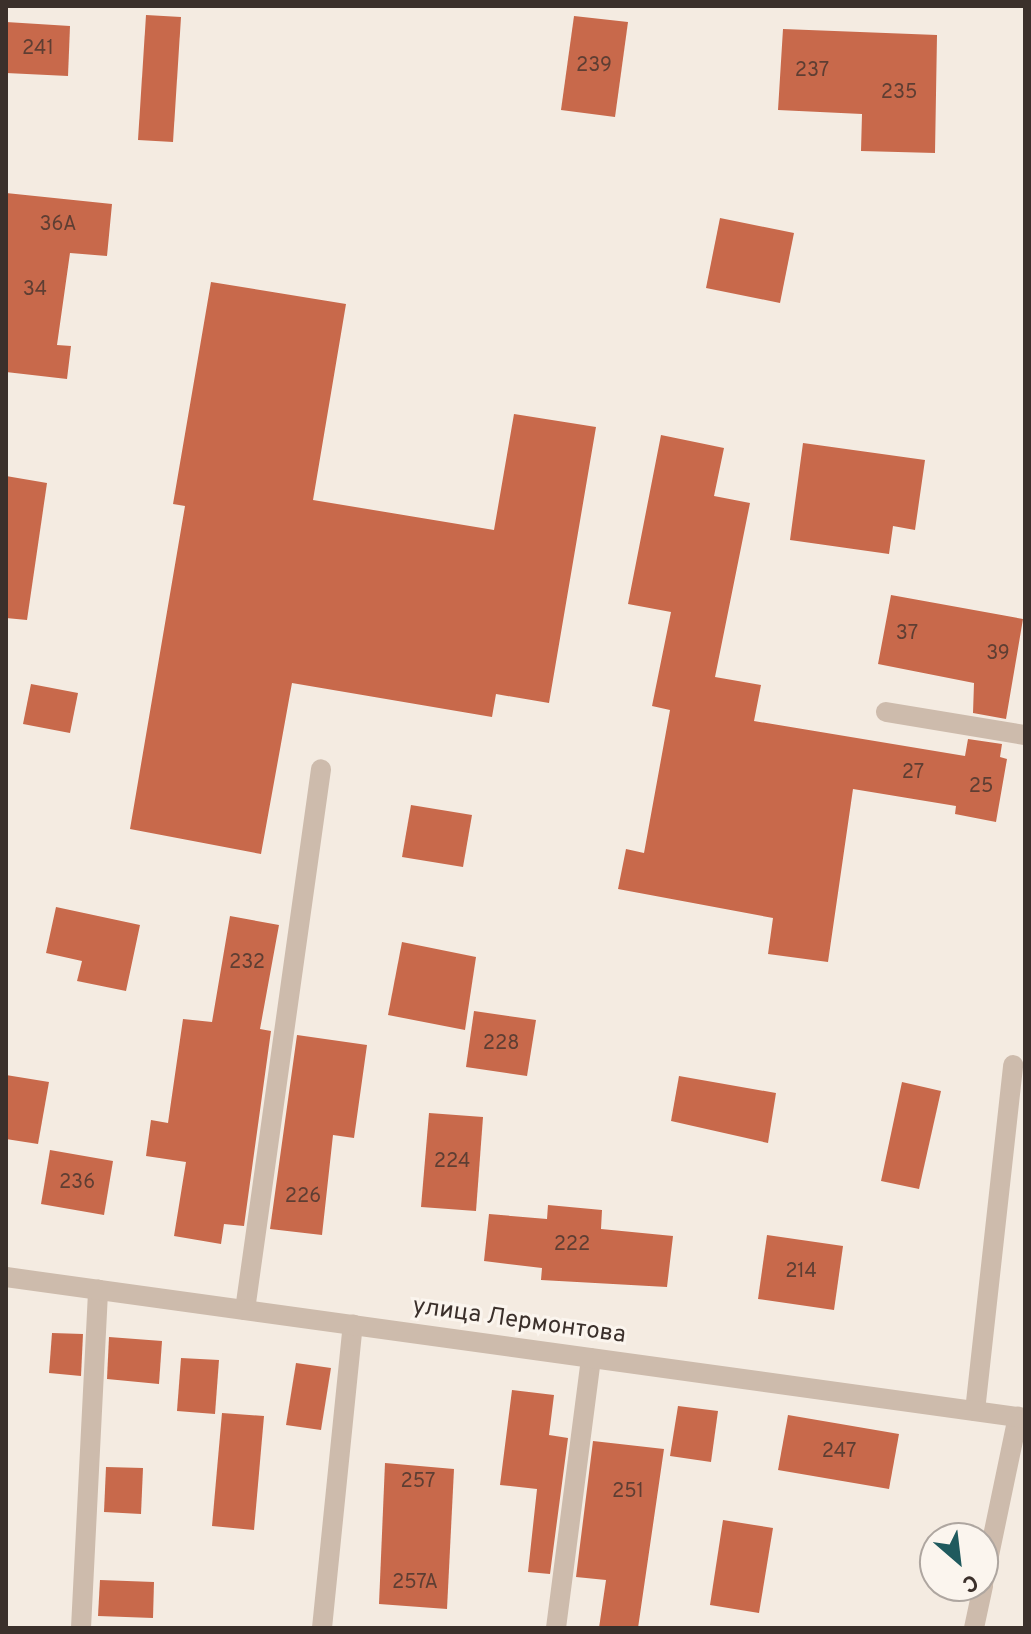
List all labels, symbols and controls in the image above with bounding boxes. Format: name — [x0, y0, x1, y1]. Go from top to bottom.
house number: 241 — [22, 37, 54, 61]
house number: 239 — [576, 54, 612, 78]
house number: 237 — [795, 59, 829, 83]
house number: 235 — [881, 81, 917, 105]
house number: 36А — [39, 213, 77, 237]
house number: 34 — [23, 278, 47, 302]
house number: 37 — [896, 622, 918, 646]
house number: 39 — [986, 642, 1010, 666]
house number: 27 — [902, 761, 924, 785]
house number: 25 — [969, 775, 993, 799]
house number: 232 — [229, 951, 265, 975]
house number: 228 — [483, 1032, 519, 1056]
house number: 224 — [434, 1150, 470, 1174]
house number: 236 — [59, 1171, 95, 1195]
house number: 226 — [285, 1185, 321, 1209]
house number: 222 — [554, 1233, 590, 1257]
house number: 214 — [785, 1260, 817, 1284]
street label: улица Лермонтова — [411, 1293, 627, 1351]
house number: 247 — [822, 1440, 856, 1464]
house number: 257 — [401, 1470, 435, 1494]
house number: 251 — [612, 1480, 644, 1504]
north arrow — [919, 1522, 999, 1602]
text: С — [957, 1567, 982, 1597]
house number: 257А — [392, 1571, 438, 1595]

